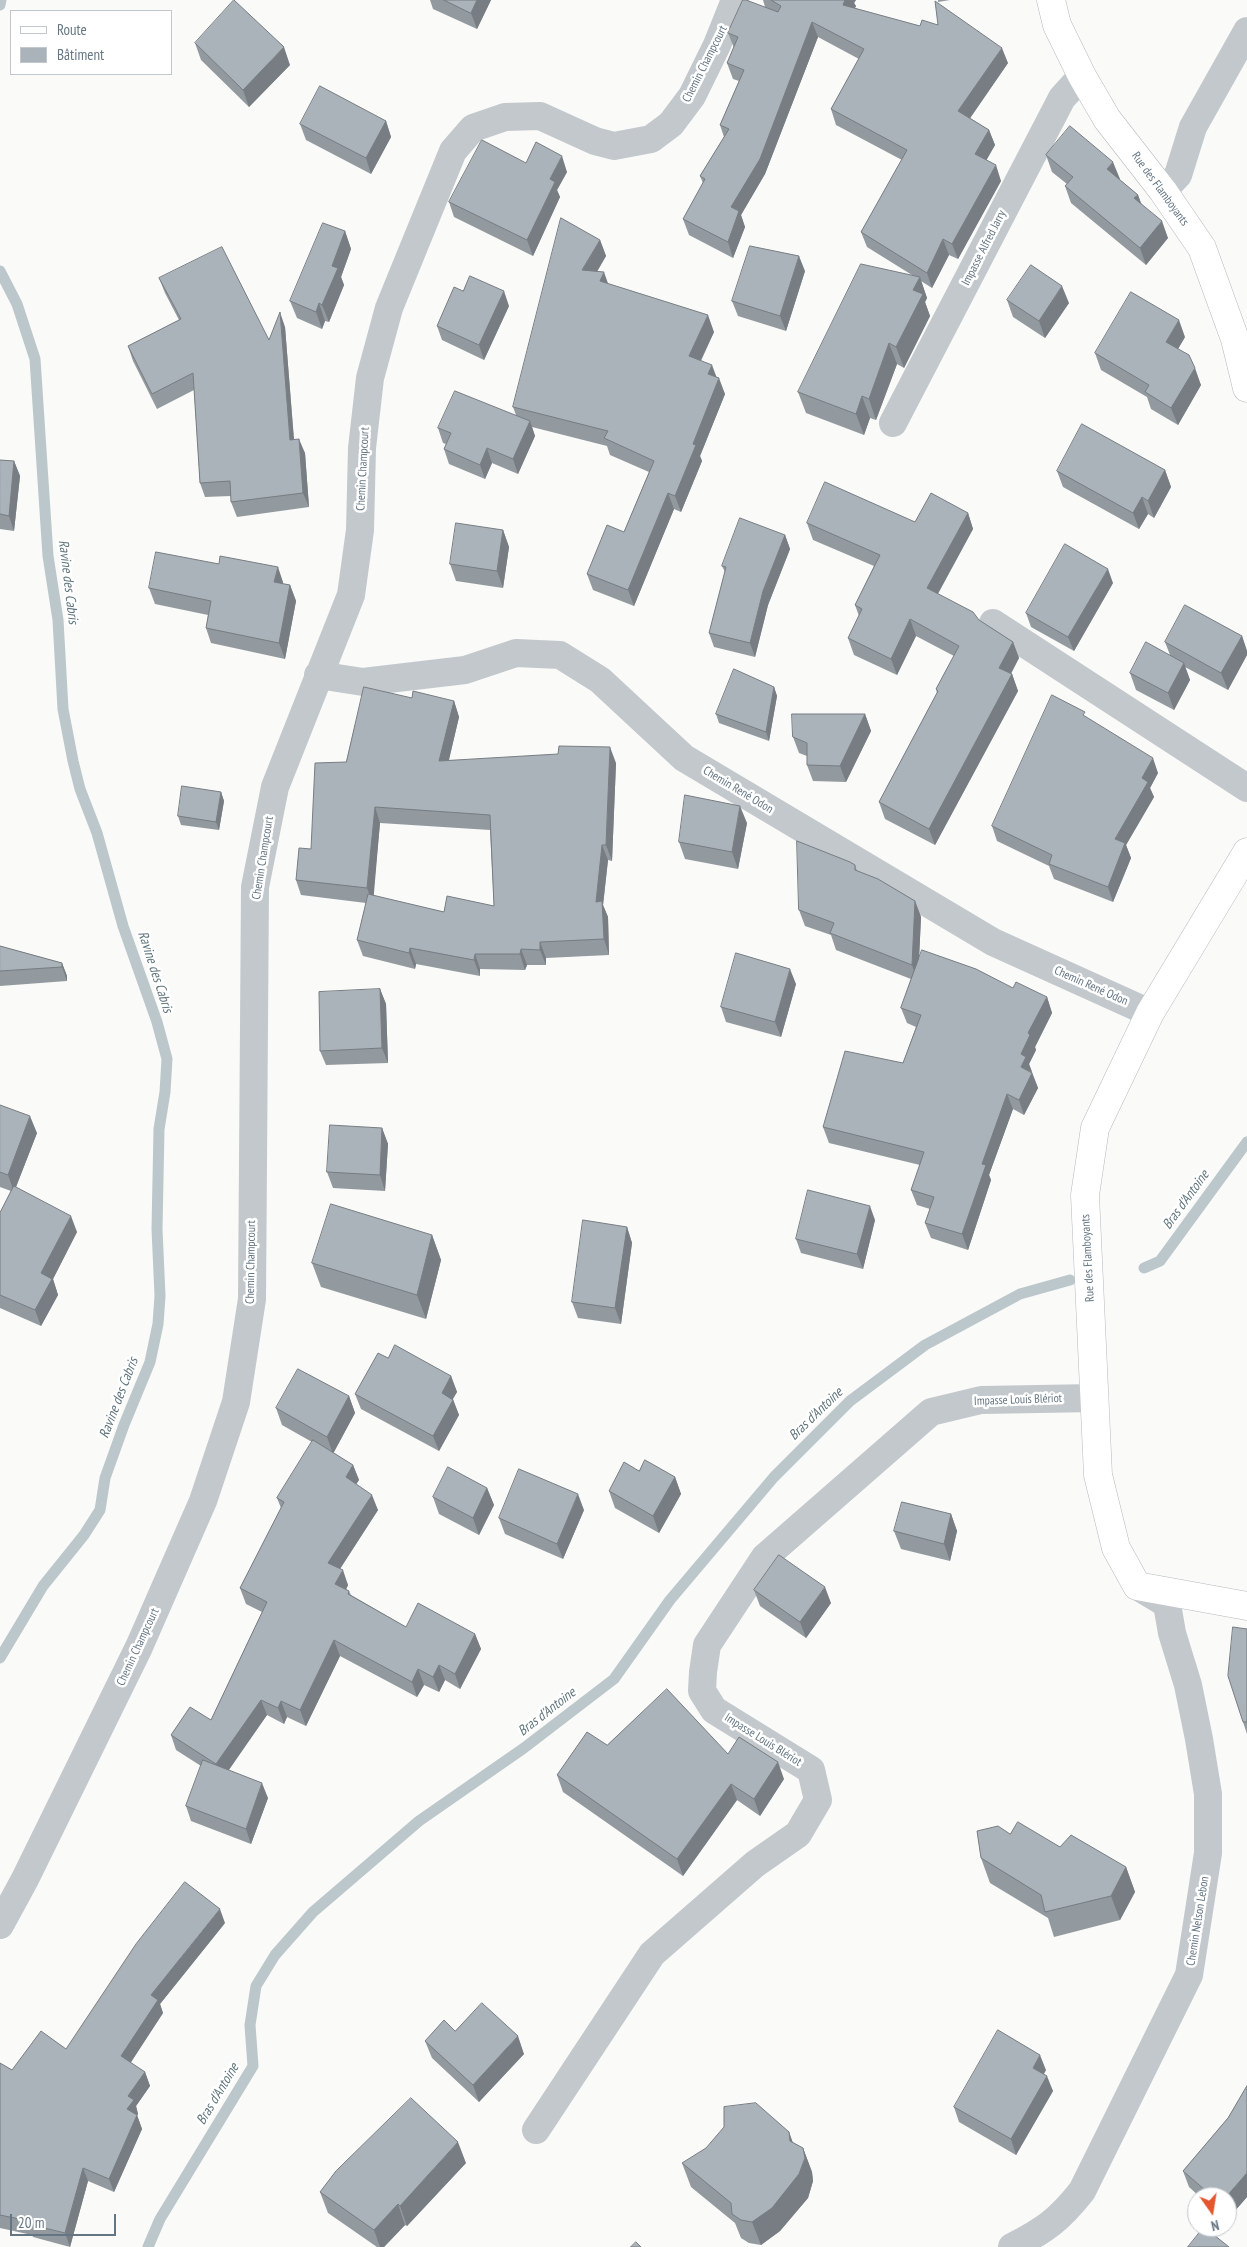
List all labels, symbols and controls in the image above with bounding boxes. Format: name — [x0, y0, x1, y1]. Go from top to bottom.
legend — [10, 10, 172, 75]
text: Route — [57, 20, 87, 39]
street label: Chemin Champcourt — [680, 23, 730, 105]
text: Bâtiment — [57, 45, 104, 64]
street label: Rue des Flamboyants — [1128, 149, 1192, 229]
street label: Impasse Alfred Jarry — [959, 208, 1009, 288]
street label: Chemin Champcourt — [354, 427, 372, 511]
water label: Ravine des Cabris — [54, 539, 82, 625]
street label: Chemin René Odon — [700, 763, 776, 817]
street label: Chemin Champcourt — [249, 815, 277, 901]
water label: Ravine des Cabris — [134, 929, 176, 1015]
street label: Chemin René Odon — [1052, 963, 1130, 1009]
water label: Bras d'Antoine — [1159, 1167, 1213, 1233]
street label: Rue des Flamboyants — [1079, 1214, 1097, 1302]
street label: Chemin Champcourt — [243, 1220, 259, 1304]
water label: Ravine des Cabris — [96, 1355, 142, 1441]
water label: Bras d'Antoine — [786, 1384, 846, 1444]
street label: Impasse Louis Blériot — [974, 1391, 1062, 1409]
street label: Chemin Champcourt — [114, 1606, 162, 1688]
water label: Bras d'Antoine — [515, 1684, 579, 1740]
street label: Impasse Louis Blériot — [722, 1711, 804, 1769]
street label: Chemin Nelson Lebon — [1184, 1875, 1212, 1967]
water label: Bras d'Antoine — [193, 2060, 243, 2128]
north arrow — [1187, 2187, 1237, 2237]
scale bar — [12, 2204, 119, 2236]
text: 20 m — [18, 2213, 44, 2232]
text: N — [1209, 2216, 1221, 2235]

